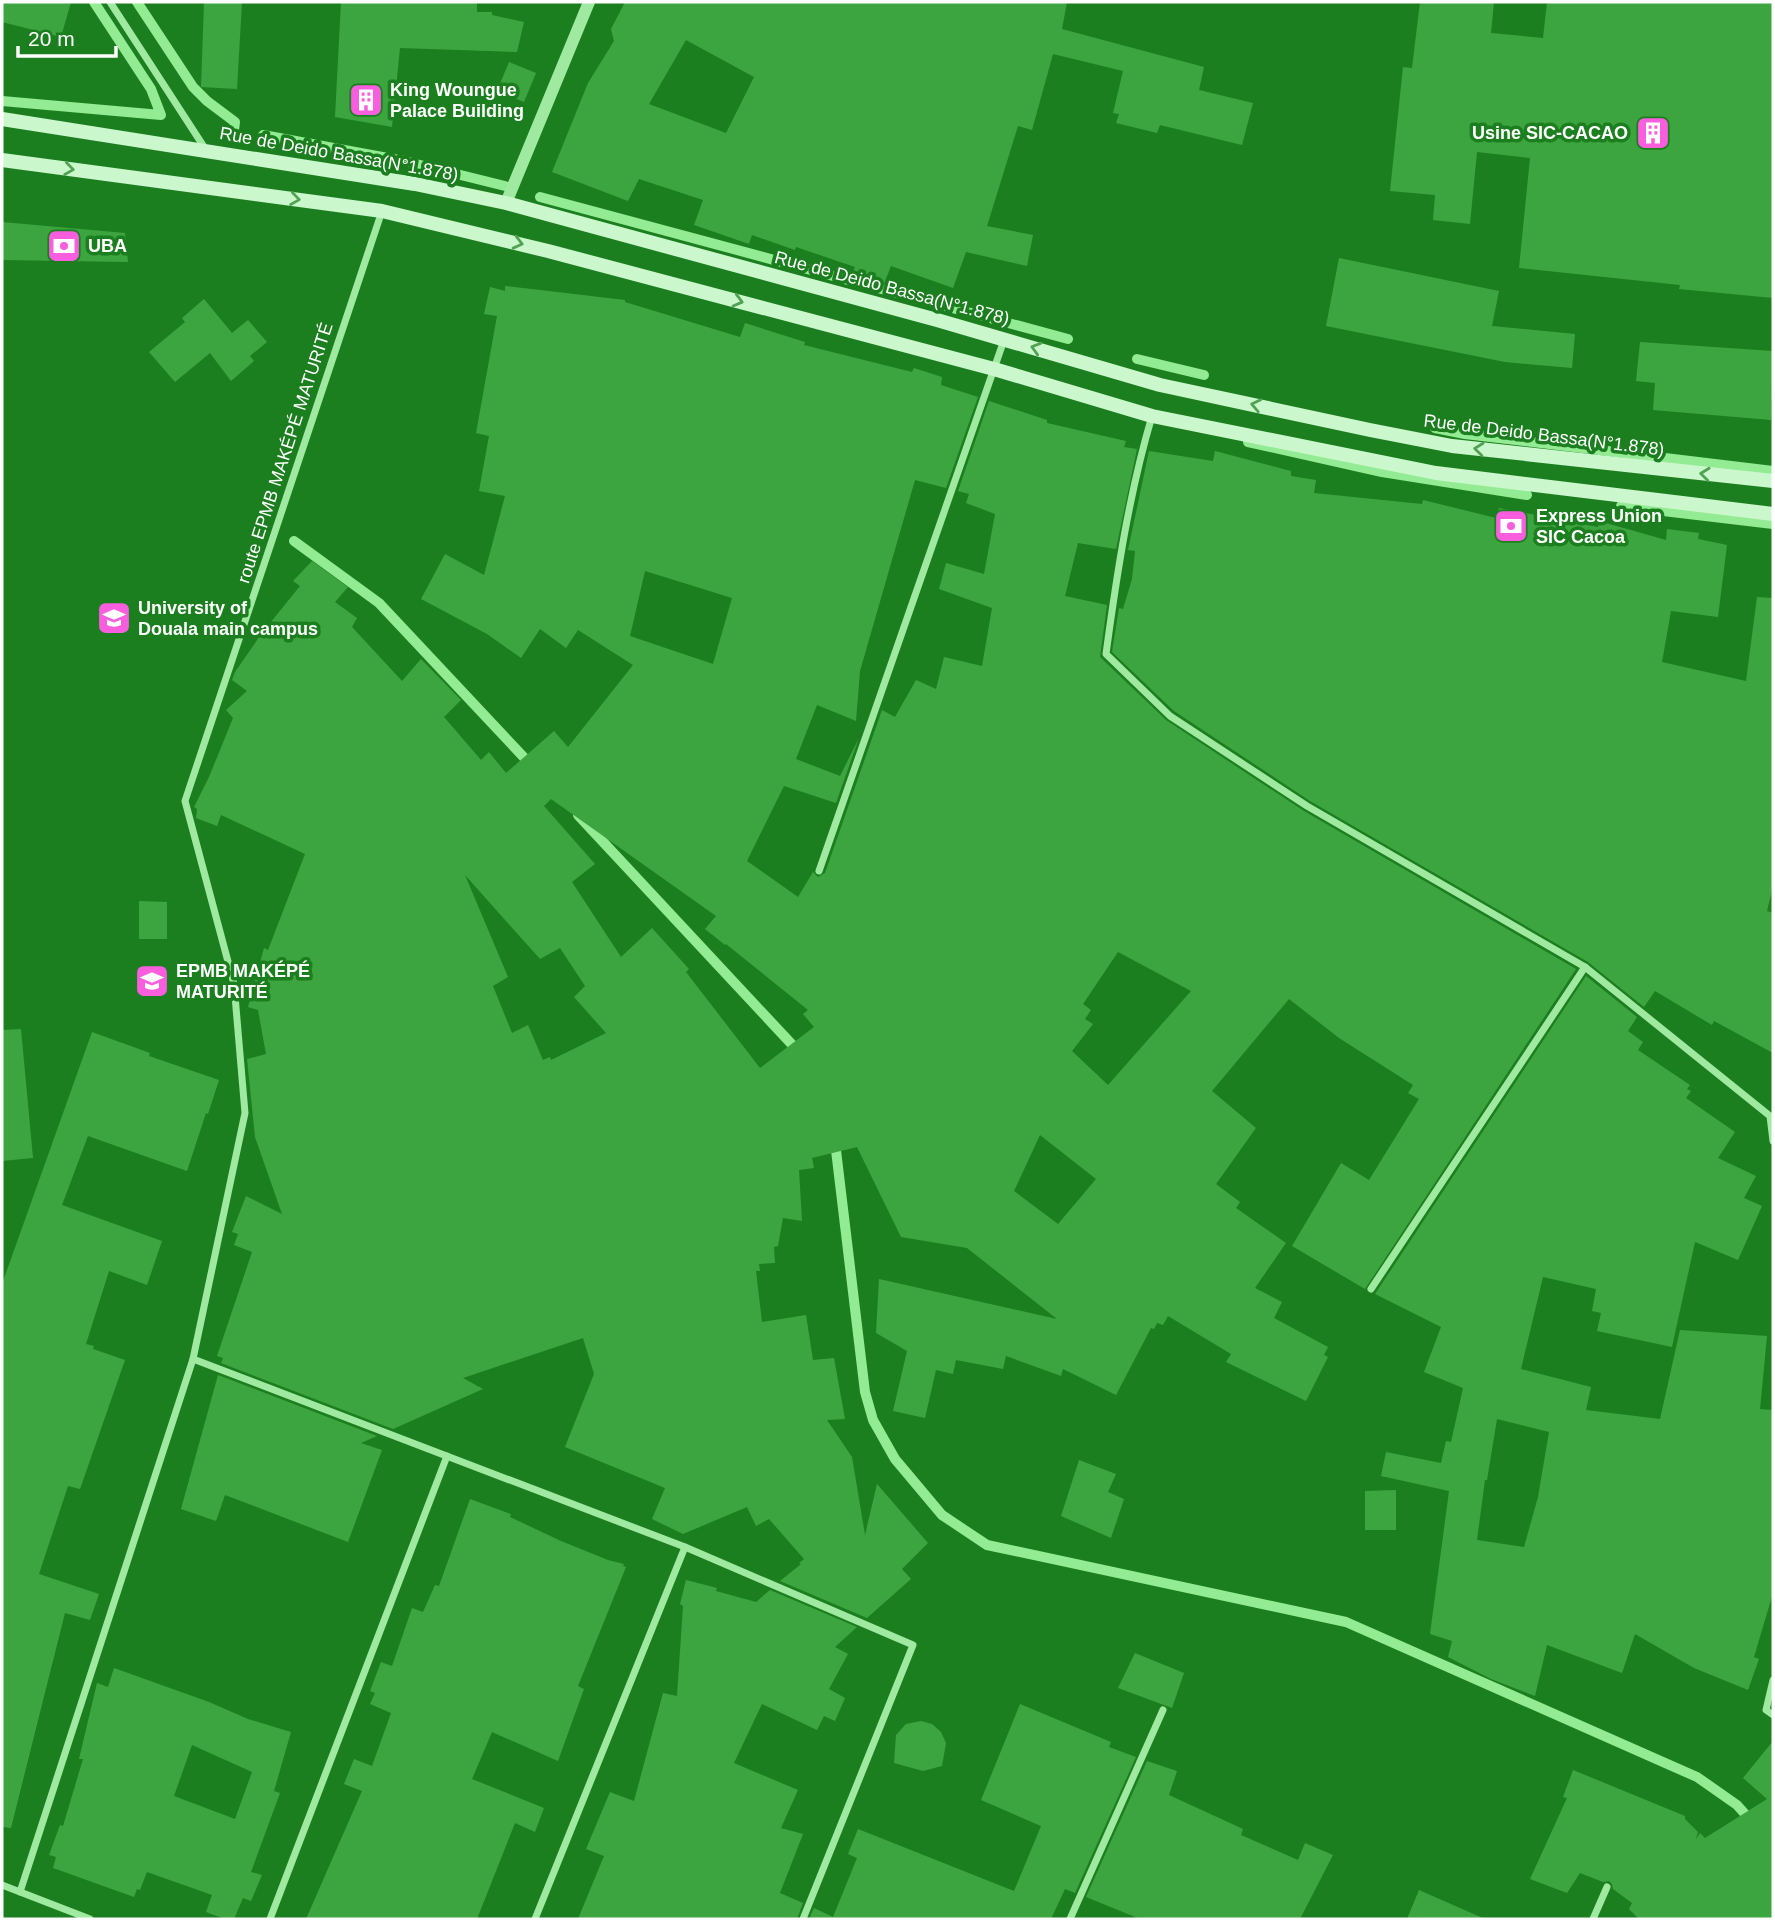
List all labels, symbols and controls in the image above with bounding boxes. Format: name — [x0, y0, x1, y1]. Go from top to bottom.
scale bar — [18, 14, 116, 58]
text: 20 m — [28, 27, 75, 50]
place label: King Woungue Palace Building — [390, 80, 524, 121]
building icon: King Woungue Palace Building — [347, 81, 385, 119]
building icon: Usine SIC-CACAO — [1634, 114, 1672, 152]
street label: Rue de Deido Bassa(N°1.878) — [218, 123, 460, 185]
place label: Usine SIC-CACAO — [1472, 123, 1628, 143]
one-way arrow — [64, 162, 75, 177]
one-way arrow — [289, 192, 301, 207]
bank icon: UBA — [45, 227, 83, 265]
one-way arrow — [512, 235, 524, 250]
place label: UBA — [88, 236, 127, 256]
street label: Rue de Deido Bassa(N°1.878) — [772, 247, 1012, 329]
one-way arrow — [732, 293, 744, 308]
street label: route EPMB MAKÉPÉ MATURITÉ — [233, 320, 337, 586]
one-way arrow — [1030, 342, 1042, 357]
one-way arrow — [1250, 399, 1262, 414]
street label: Rue de Deido Bassa(N°1.878) — [1423, 410, 1665, 460]
one-way arrow — [1473, 441, 1485, 456]
one-way arrow — [1700, 466, 1711, 481]
place label: Express Union SIC Cacoa — [1536, 506, 1662, 547]
bank icon: Express Union SIC Cacoa — [1492, 507, 1530, 545]
place label: University of Douala main campus — [138, 598, 318, 639]
school or university icon: University of Douala main campus — [95, 599, 133, 637]
place label: EPMB MAKÉPÉ MATURITÉ — [176, 960, 310, 1002]
school or university icon: EPMB MAKÉPÉ MATURITÉ — [133, 962, 171, 1000]

